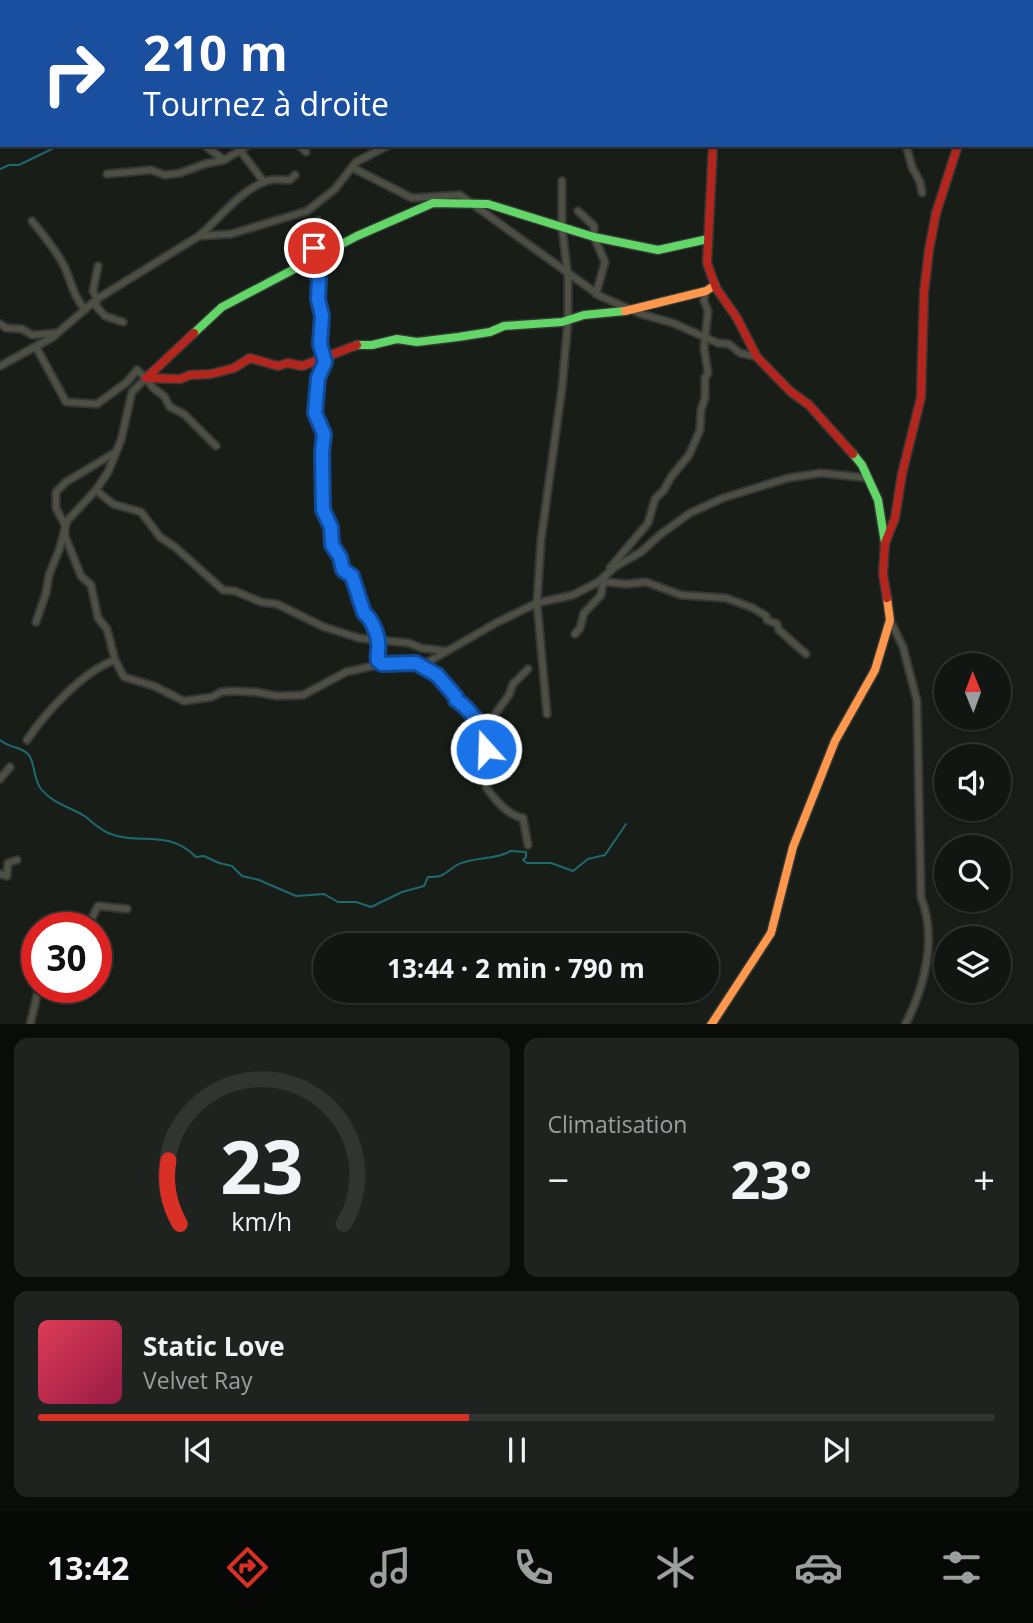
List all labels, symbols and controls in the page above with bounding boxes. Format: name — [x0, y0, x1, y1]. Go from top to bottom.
text: 210 m — [143, 19, 288, 85]
icon: right — [28, 28, 119, 119]
text: Tournez à droite — [143, 82, 389, 125]
pin — [284, 218, 344, 278]
icon: arrive — [295, 229, 333, 267]
north arrow — [934, 653, 1012, 730]
map controls — [934, 653, 1011, 1003]
position arrow — [449, 712, 523, 786]
button: sound — [934, 744, 1011, 821]
button: search — [934, 835, 1011, 912]
speed limit sign: 30 — [21, 912, 112, 1003]
button: layers — [934, 926, 1011, 1003]
text: 13:44 · 2 min · 790 m — [387, 950, 645, 986]
text: Climatisation — [548, 1108, 687, 1140]
text: 23 — [220, 1116, 303, 1215]
text: 23° — [730, 1143, 812, 1214]
text: − — [548, 1153, 569, 1205]
text: + — [973, 1153, 995, 1205]
text: km/h — [231, 1203, 292, 1237]
text: Static Love — [143, 1328, 285, 1364]
text: Velvet Ray — [143, 1364, 253, 1396]
icon: previous — [179, 1431, 217, 1469]
icon: pause — [498, 1431, 536, 1469]
icon: next — [817, 1431, 855, 1469]
icon: directions — [223, 1543, 272, 1592]
icon: music — [366, 1543, 415, 1592]
icon: phone — [509, 1543, 558, 1592]
icon: climate — [651, 1543, 700, 1592]
icon: car — [794, 1543, 843, 1592]
icon: filters — [937, 1543, 986, 1592]
text: 13:42 — [47, 1546, 129, 1589]

